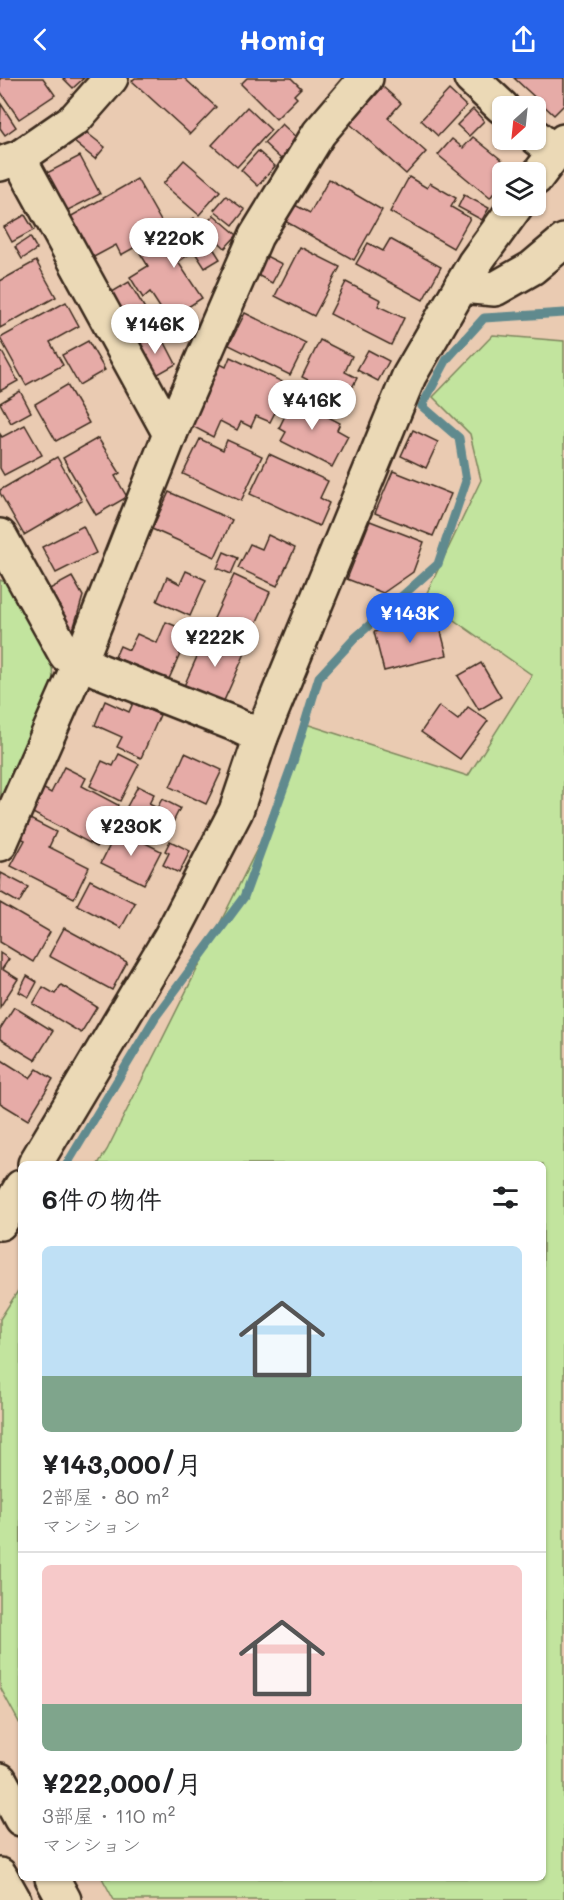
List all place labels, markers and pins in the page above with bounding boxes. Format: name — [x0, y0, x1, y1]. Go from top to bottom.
pin: ¥220K — [132, 218, 216, 269]
pin: ¥146K — [113, 304, 197, 355]
pin: ¥416K — [270, 380, 354, 431]
pin: ¥143K — [368, 593, 452, 644]
pin: ¥222K — [173, 617, 257, 668]
pin: ¥230K — [89, 806, 173, 857]

